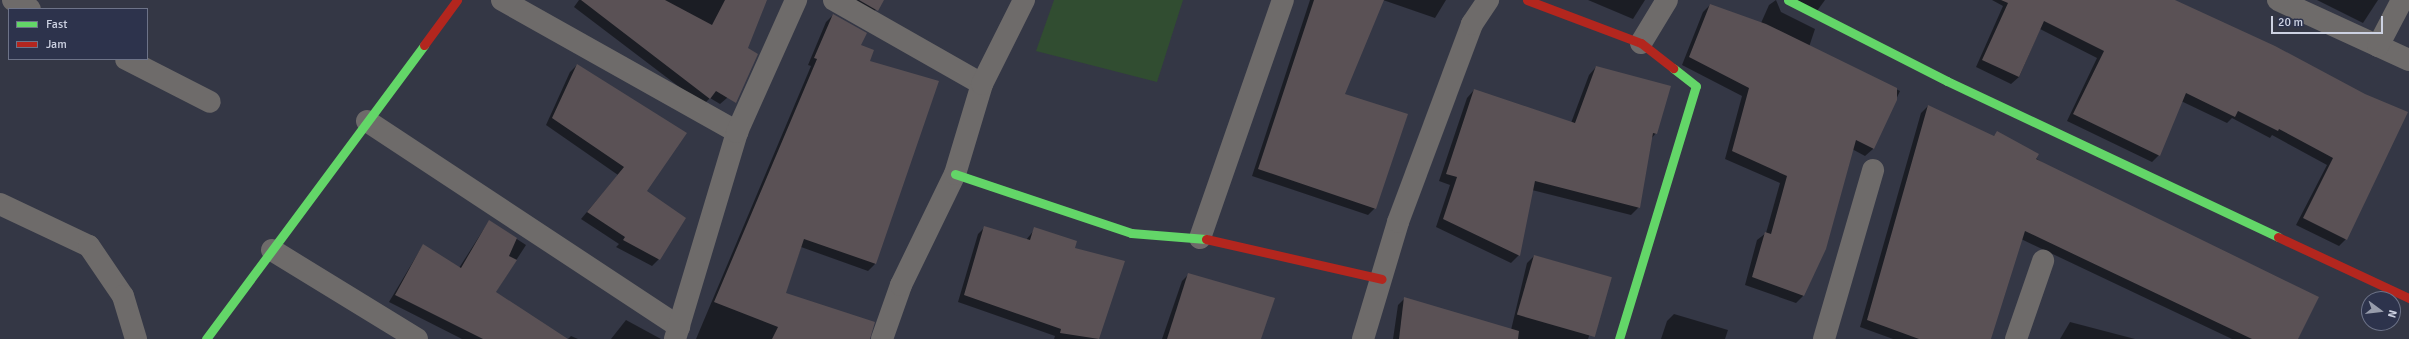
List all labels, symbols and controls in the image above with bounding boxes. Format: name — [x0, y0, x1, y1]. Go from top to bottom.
legend — [8, 8, 148, 60]
scale bar — [2273, 8, 2385, 34]
text: 20 m — [2278, 15, 2303, 30]
text: Fast — [46, 17, 67, 32]
text: Jam — [46, 37, 67, 52]
north arrow — [2361, 291, 2401, 331]
text: N — [2385, 309, 2399, 319]

